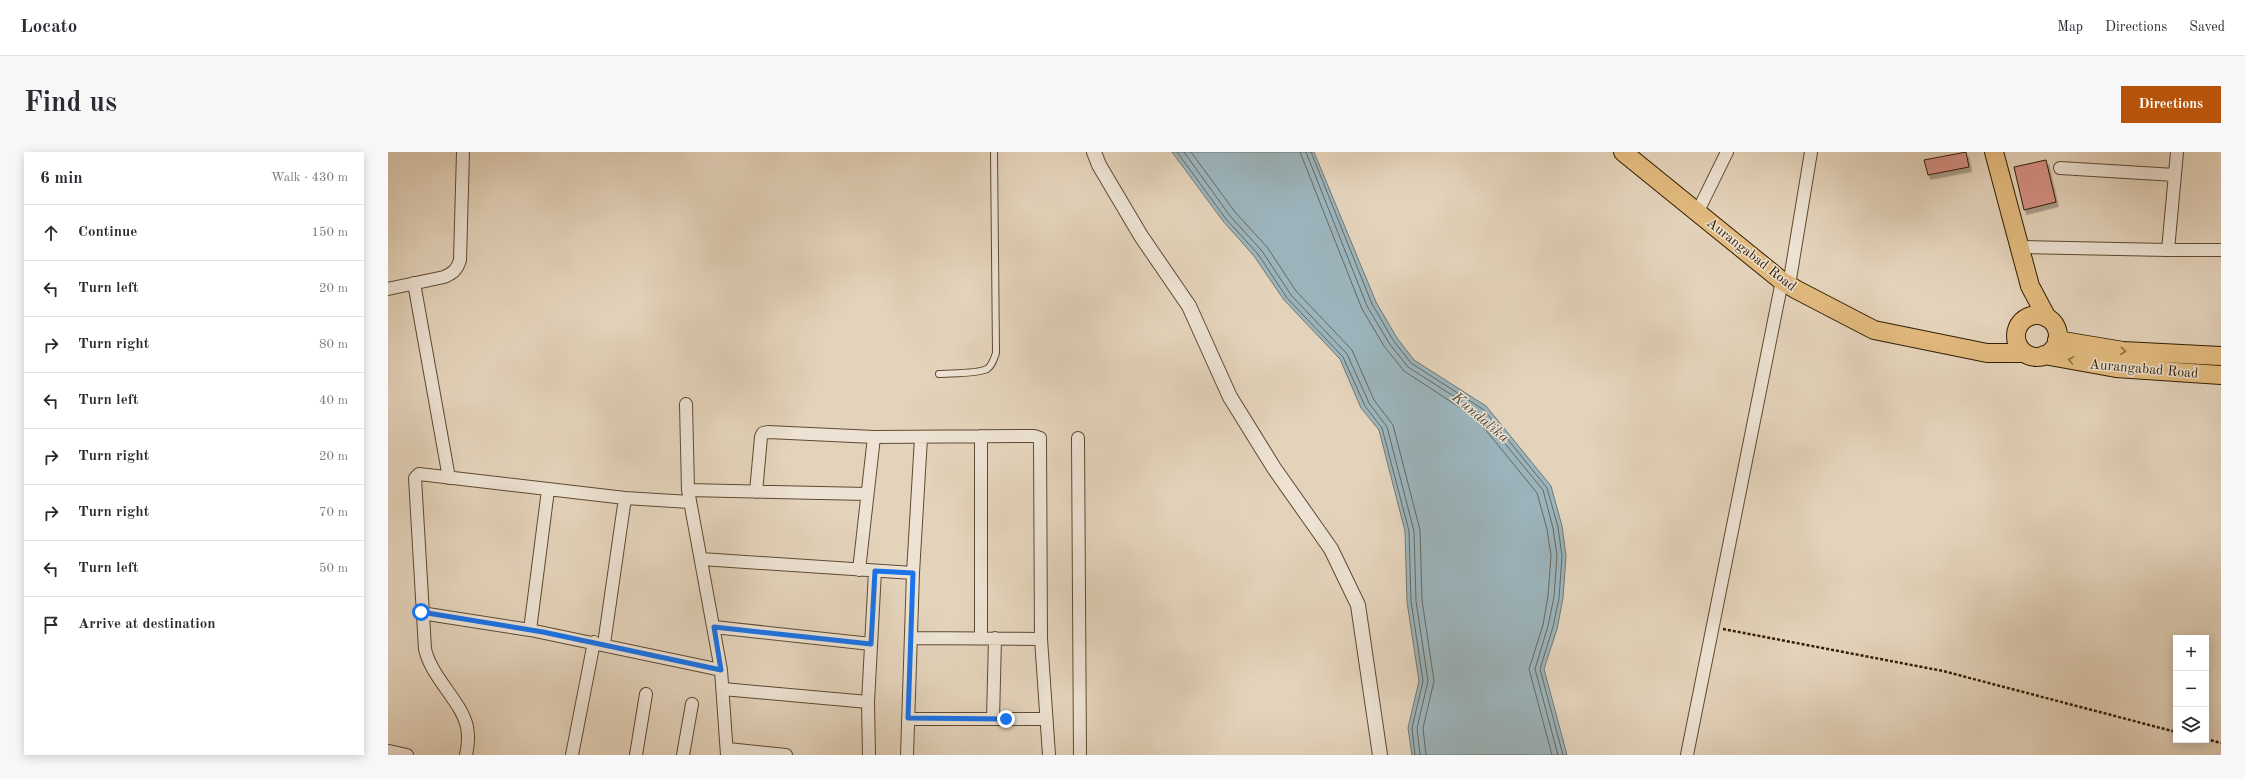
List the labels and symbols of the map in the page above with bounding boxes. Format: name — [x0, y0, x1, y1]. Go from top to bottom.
street label: Aurangabad Road — [1704, 216, 1799, 294]
one-way arrow — [2120, 347, 2126, 356]
one-way arrow — [2068, 357, 2074, 365]
street label: Aurangabad Road — [2089, 357, 2199, 381]
water label: Kundalika — [1448, 390, 1511, 446]
route start — [412, 603, 430, 621]
route end — [997, 710, 1015, 728]

